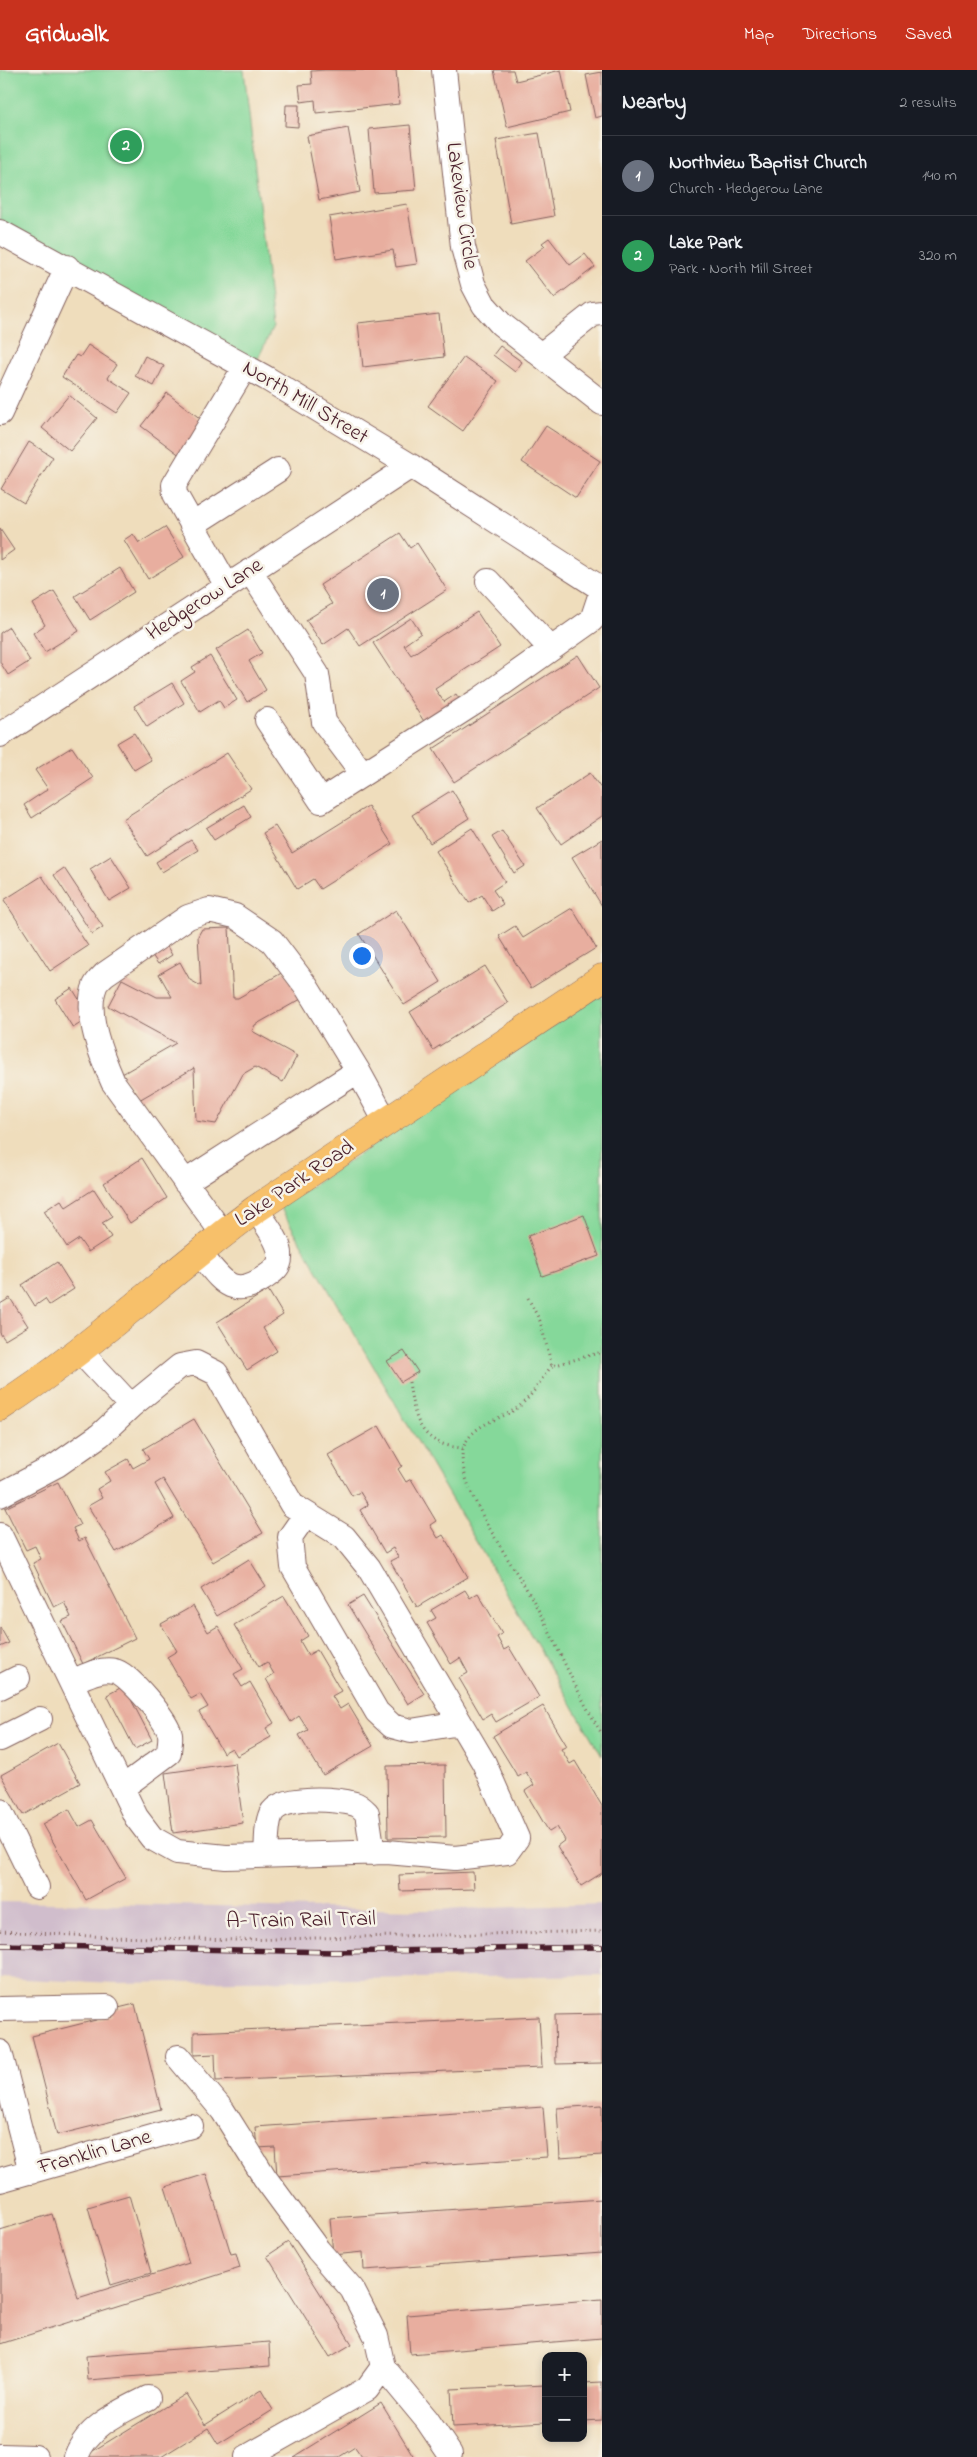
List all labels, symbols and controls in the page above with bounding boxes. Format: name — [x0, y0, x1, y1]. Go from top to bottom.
text: Gridwalk — [25, 18, 109, 53]
text: Map — [744, 22, 774, 48]
text: Directions — [802, 22, 877, 48]
text: Saved — [905, 22, 952, 48]
text: Nearby — [622, 88, 686, 118]
text: 2 results — [899, 91, 957, 115]
pin: 2 — [110, 127, 142, 165]
street label: Lakeview Circle — [436, 140, 486, 272]
text: Northview Baptist Church — [669, 150, 867, 177]
text: 1 — [635, 164, 641, 188]
text: 140 m — [922, 164, 957, 188]
text: Church · Hedgerow Lane — [669, 177, 823, 201]
text: Lake Park — [669, 230, 742, 257]
text: 2 — [634, 244, 642, 268]
text: 320 m — [919, 244, 957, 268]
text: Park · North Mill Street — [669, 257, 813, 281]
street label: North Mill Street — [236, 353, 375, 454]
street label: Hedgerow Lane — [140, 550, 270, 651]
pin: 1 — [367, 575, 399, 613]
your location — [349, 943, 375, 969]
street label: Lake Park Road — [229, 1132, 361, 1236]
street label: A-Train Rail Trail — [226, 1904, 376, 1938]
street label: Franklin Lane — [34, 2122, 155, 2185]
map controls — [542, 2352, 587, 2442]
button: + — [542, 2352, 587, 2397]
button: − — [542, 2397, 587, 2442]

